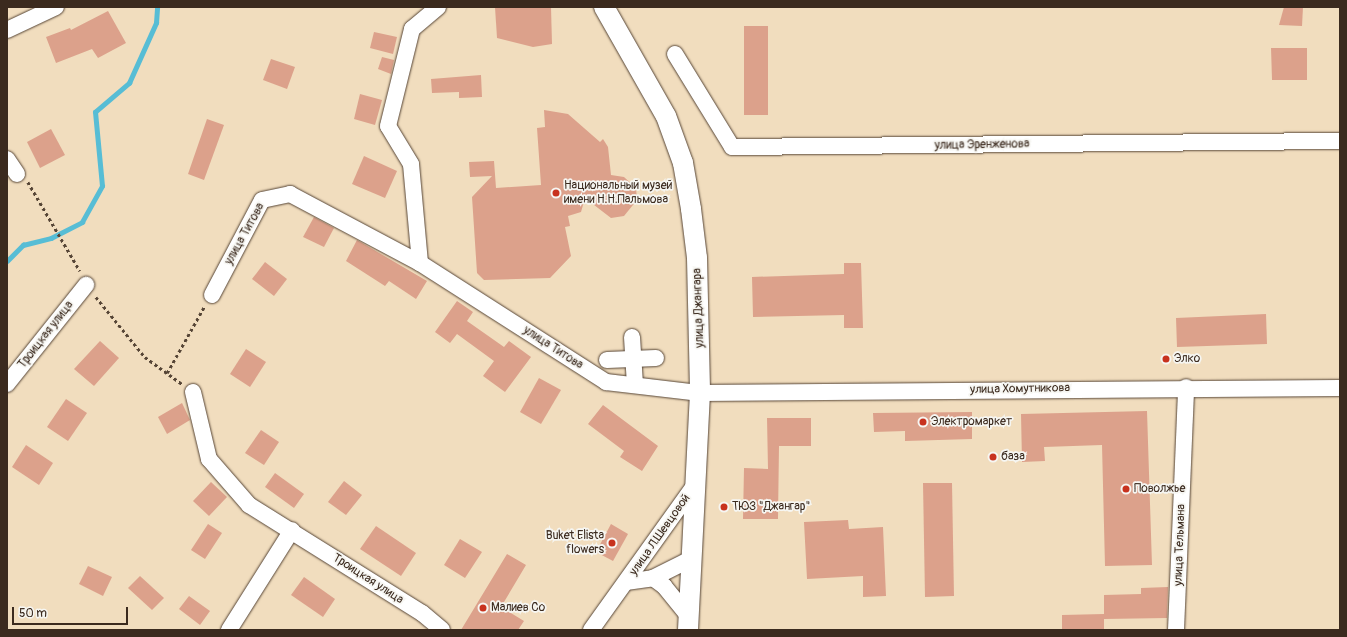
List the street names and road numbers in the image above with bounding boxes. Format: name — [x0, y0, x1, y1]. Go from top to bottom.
street label: улица Эренженова — [934, 137, 1030, 153]
street label: улица Титова — [222, 201, 268, 267]
street label: улица Джангара — [690, 268, 708, 348]
street label: Троицкая улица — [15, 298, 77, 372]
street label: улица Титова — [520, 323, 586, 373]
street label: улица Хомутникова — [970, 381, 1070, 397]
street label: улица Л.Шевцовой — [627, 492, 693, 578]
street label: улица Тельмана — [1171, 504, 1189, 586]
street label: Троицкая улица — [330, 551, 406, 607]

